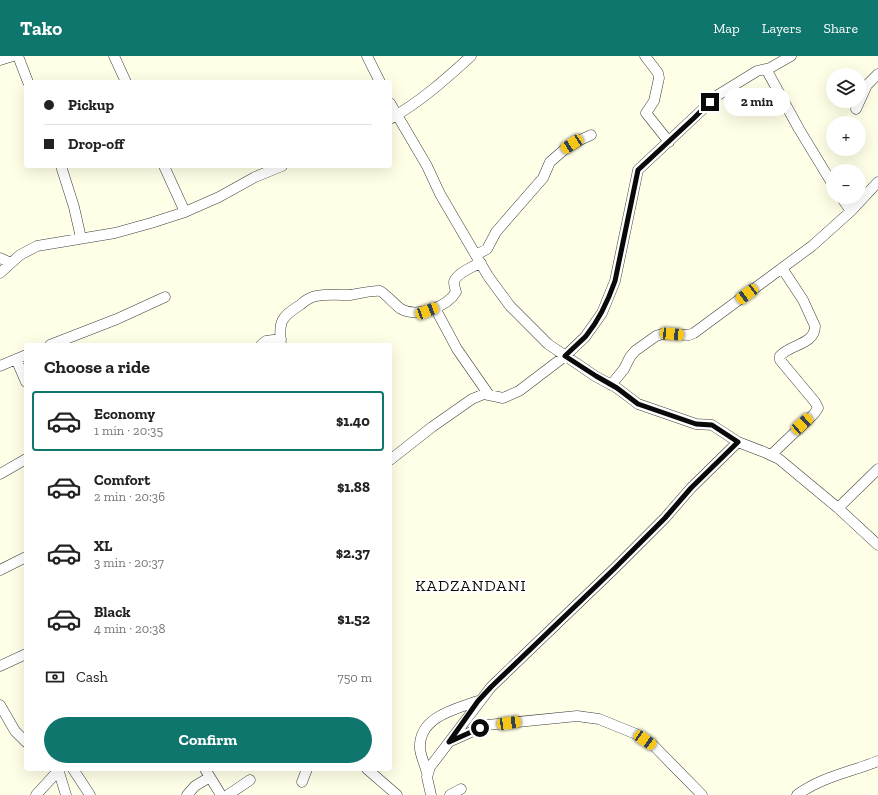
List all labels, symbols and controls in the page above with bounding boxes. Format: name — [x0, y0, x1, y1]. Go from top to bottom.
text: Tako — [20, 17, 62, 40]
text: Map — [713, 20, 740, 37]
text: Layers — [762, 20, 801, 37]
text: Share — [823, 20, 858, 37]
map controls — [826, 68, 866, 204]
button: layers — [826, 68, 866, 108]
callout: 2 min — [724, 88, 790, 116]
route end — [701, 93, 719, 111]
text: 2 min — [741, 94, 773, 109]
text: Pickup — [68, 96, 114, 114]
button: + — [826, 116, 866, 156]
car — [559, 132, 585, 156]
text: Drop-off — [68, 135, 124, 153]
button: − — [826, 164, 866, 204]
car — [734, 282, 760, 306]
car — [414, 301, 440, 321]
car — [660, 327, 684, 341]
text: Choose a ride — [44, 356, 150, 378]
icon: car — [46, 403, 82, 439]
text: Economy — [94, 405, 155, 423]
text: $1.40 — [336, 412, 370, 430]
car — [789, 412, 815, 436]
text: 1 min · 20:35 — [94, 423, 163, 438]
icon: car — [46, 469, 82, 505]
text: Comfort — [94, 471, 150, 489]
text: $1.88 — [337, 478, 370, 496]
text: 2 min · 20:36 — [94, 489, 165, 504]
icon: car — [46, 535, 82, 571]
text: XL — [94, 537, 112, 555]
text: $2.37 — [336, 544, 370, 562]
text: 3 min · 20:37 — [94, 555, 164, 570]
district label: KADZANDANI — [415, 576, 527, 595]
icon: car — [46, 601, 82, 637]
text: Black — [94, 603, 131, 621]
text: $1.52 — [337, 610, 370, 628]
text: 4 min · 20:38 — [94, 621, 165, 636]
icon: cash — [44, 666, 66, 688]
text: Cash — [76, 668, 108, 686]
text: 750 m — [338, 670, 372, 685]
car — [496, 715, 522, 731]
button: Confirm — [44, 717, 372, 763]
route start — [471, 719, 489, 737]
car — [632, 728, 658, 752]

